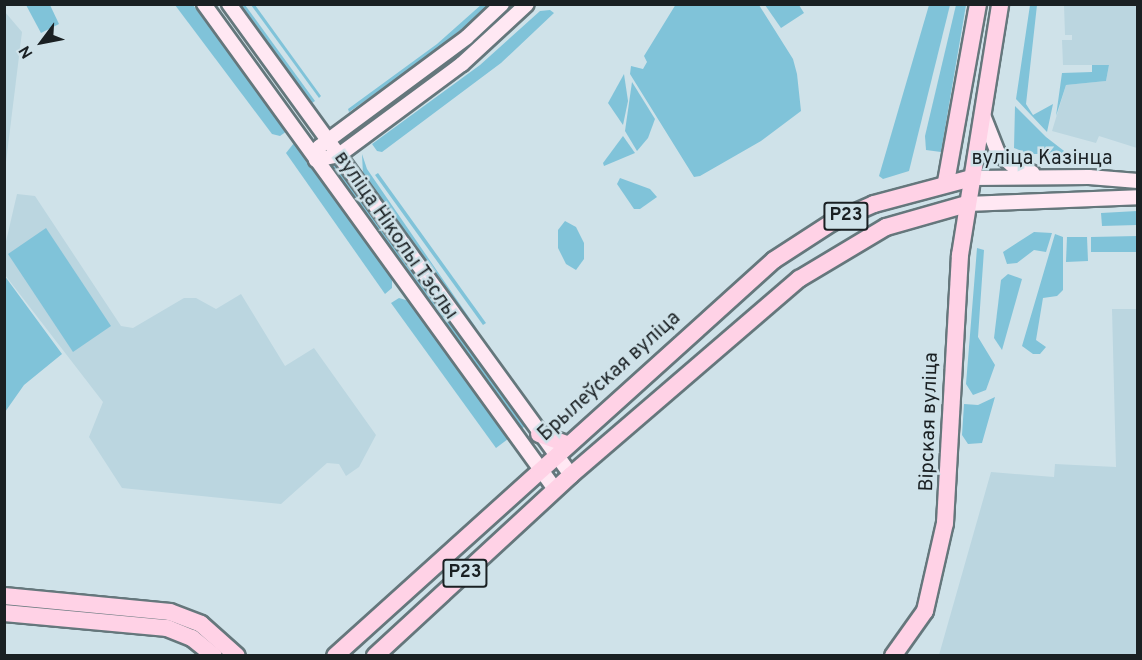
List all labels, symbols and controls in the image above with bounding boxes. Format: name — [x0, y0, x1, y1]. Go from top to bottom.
north arrow — [12, 12, 72, 72]
text: N — [15, 41, 38, 62]
street label: вуліца Ніколы Тэслы — [328, 147, 462, 325]
street label: вуліца Казінца — [971, 147, 1113, 171]
road number: Р23 — [822, 201, 870, 231]
street label: Брылеўская вуліца — [534, 307, 686, 447]
street label: Вірская вуліца — [916, 352, 944, 492]
road number: Р23 — [441, 558, 489, 588]

